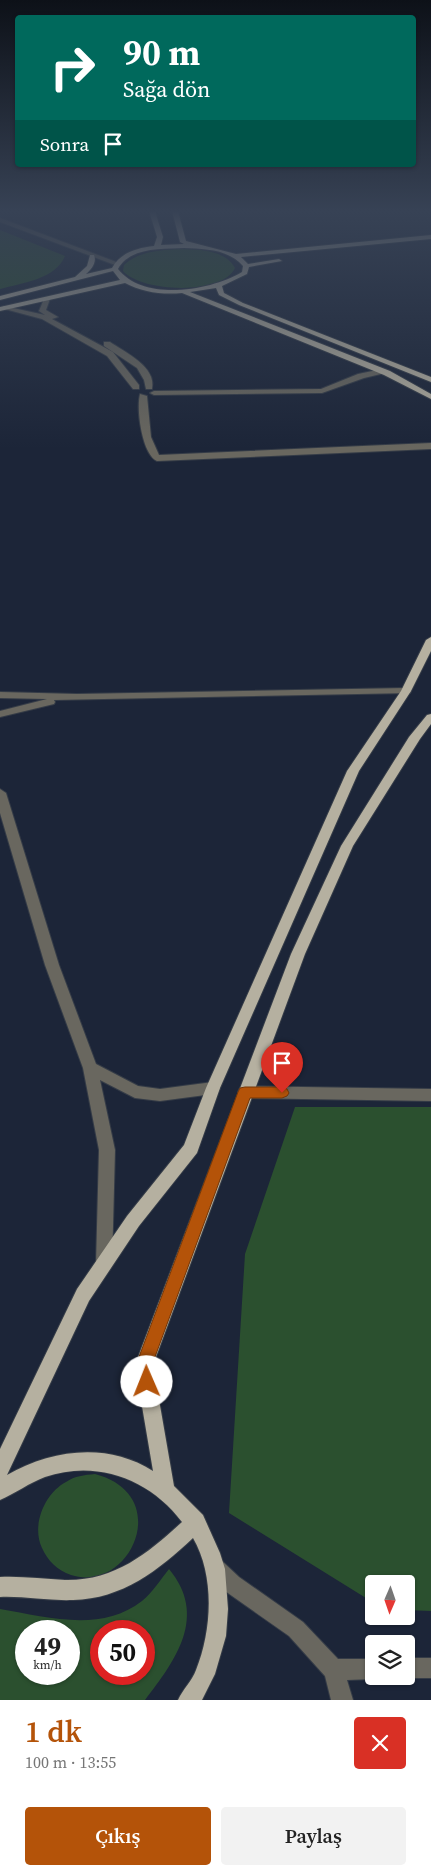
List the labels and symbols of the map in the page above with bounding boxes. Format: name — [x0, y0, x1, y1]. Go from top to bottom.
pin — [261, 1042, 303, 1093]
position arrow — [120, 1355, 172, 1407]
north arrow — [365, 1575, 415, 1625]
speed limit sign: 50 — [90, 1620, 155, 1685]

